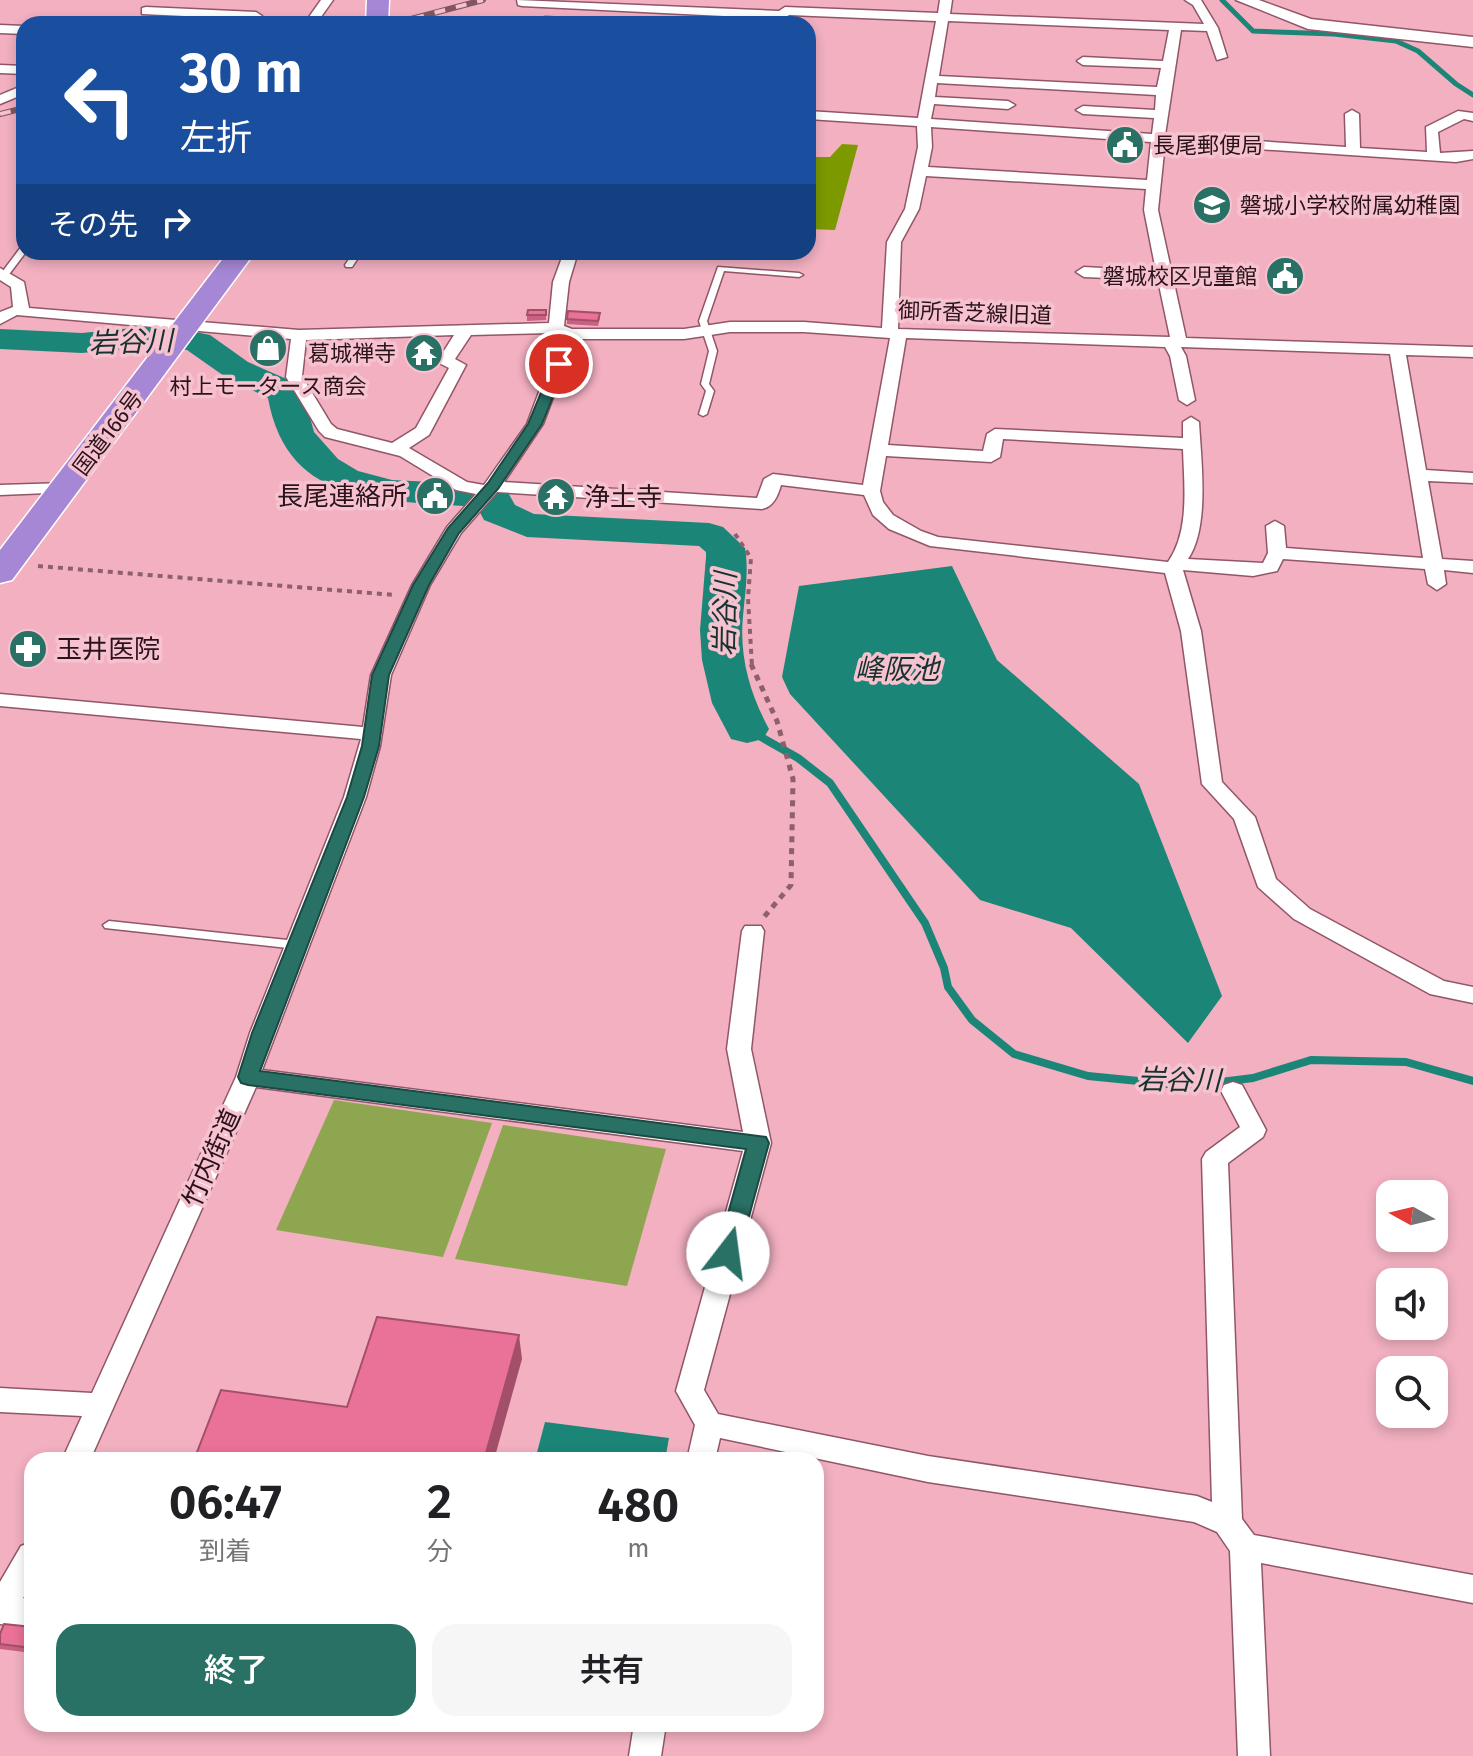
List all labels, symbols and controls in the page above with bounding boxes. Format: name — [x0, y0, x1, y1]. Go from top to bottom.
text: 30 m — [180, 40, 302, 107]
icon: left — [48, 48, 152, 152]
text: 左折 — [180, 116, 252, 160]
public building icon: 長尾郵便局 — [1104, 124, 1146, 166]
place label: 長尾郵便局 — [1153, 132, 1263, 159]
school or university icon: 磐城小学校附属幼稚園 — [1191, 184, 1233, 226]
place label: 磐城小学校附属幼稚園 — [1240, 192, 1460, 219]
icon: right — [154, 200, 198, 244]
text: その先 — [48, 207, 138, 243]
public building icon: 磐城校区児童館 — [1264, 255, 1306, 297]
place label: 磐城校区児童館 — [1103, 263, 1257, 290]
street label: 御所香芝線旧道 — [898, 297, 1052, 329]
water label: 岩谷川 — [88, 324, 177, 360]
shop icon: 村上モータース商会 — [247, 327, 289, 369]
pin — [525, 330, 593, 398]
temple icon: 葛城禅寺 — [403, 332, 445, 374]
place label: 葛城禅寺 — [308, 340, 396, 367]
icon: arrive — [537, 342, 581, 386]
place label: 村上モータース商会 — [170, 373, 366, 400]
street label: 国道166号 — [67, 385, 149, 481]
public building icon: 長尾連絡所 — [414, 475, 456, 517]
temple icon: 浄土寺 — [535, 476, 577, 518]
place label: 長尾連絡所 — [277, 481, 407, 512]
place label: 浄土寺 — [584, 482, 662, 513]
water label: 岩谷川 — [708, 569, 742, 656]
pharmacy icon: 玉井医院 — [7, 628, 49, 670]
place label: 玉井医院 — [56, 634, 160, 665]
water label: 峰阪池 — [855, 653, 942, 686]
water label: 岩谷川 — [1137, 1063, 1224, 1097]
street label: 竹内街道 — [177, 1104, 247, 1212]
north arrow — [1376, 1180, 1448, 1252]
map controls — [1376, 1180, 1448, 1428]
position arrow — [686, 1211, 770, 1295]
button: sound — [1376, 1268, 1448, 1340]
button: search — [1376, 1356, 1448, 1428]
text: 06:47 — [169, 1473, 282, 1531]
text: 2 — [427, 1473, 452, 1531]
text: 480 — [597, 1476, 679, 1534]
text: m — [627, 1533, 649, 1564]
text: 到着 — [199, 1536, 251, 1567]
text: 分 — [427, 1536, 453, 1567]
button: 終了 — [56, 1624, 416, 1716]
button: 共有 — [432, 1624, 792, 1716]

